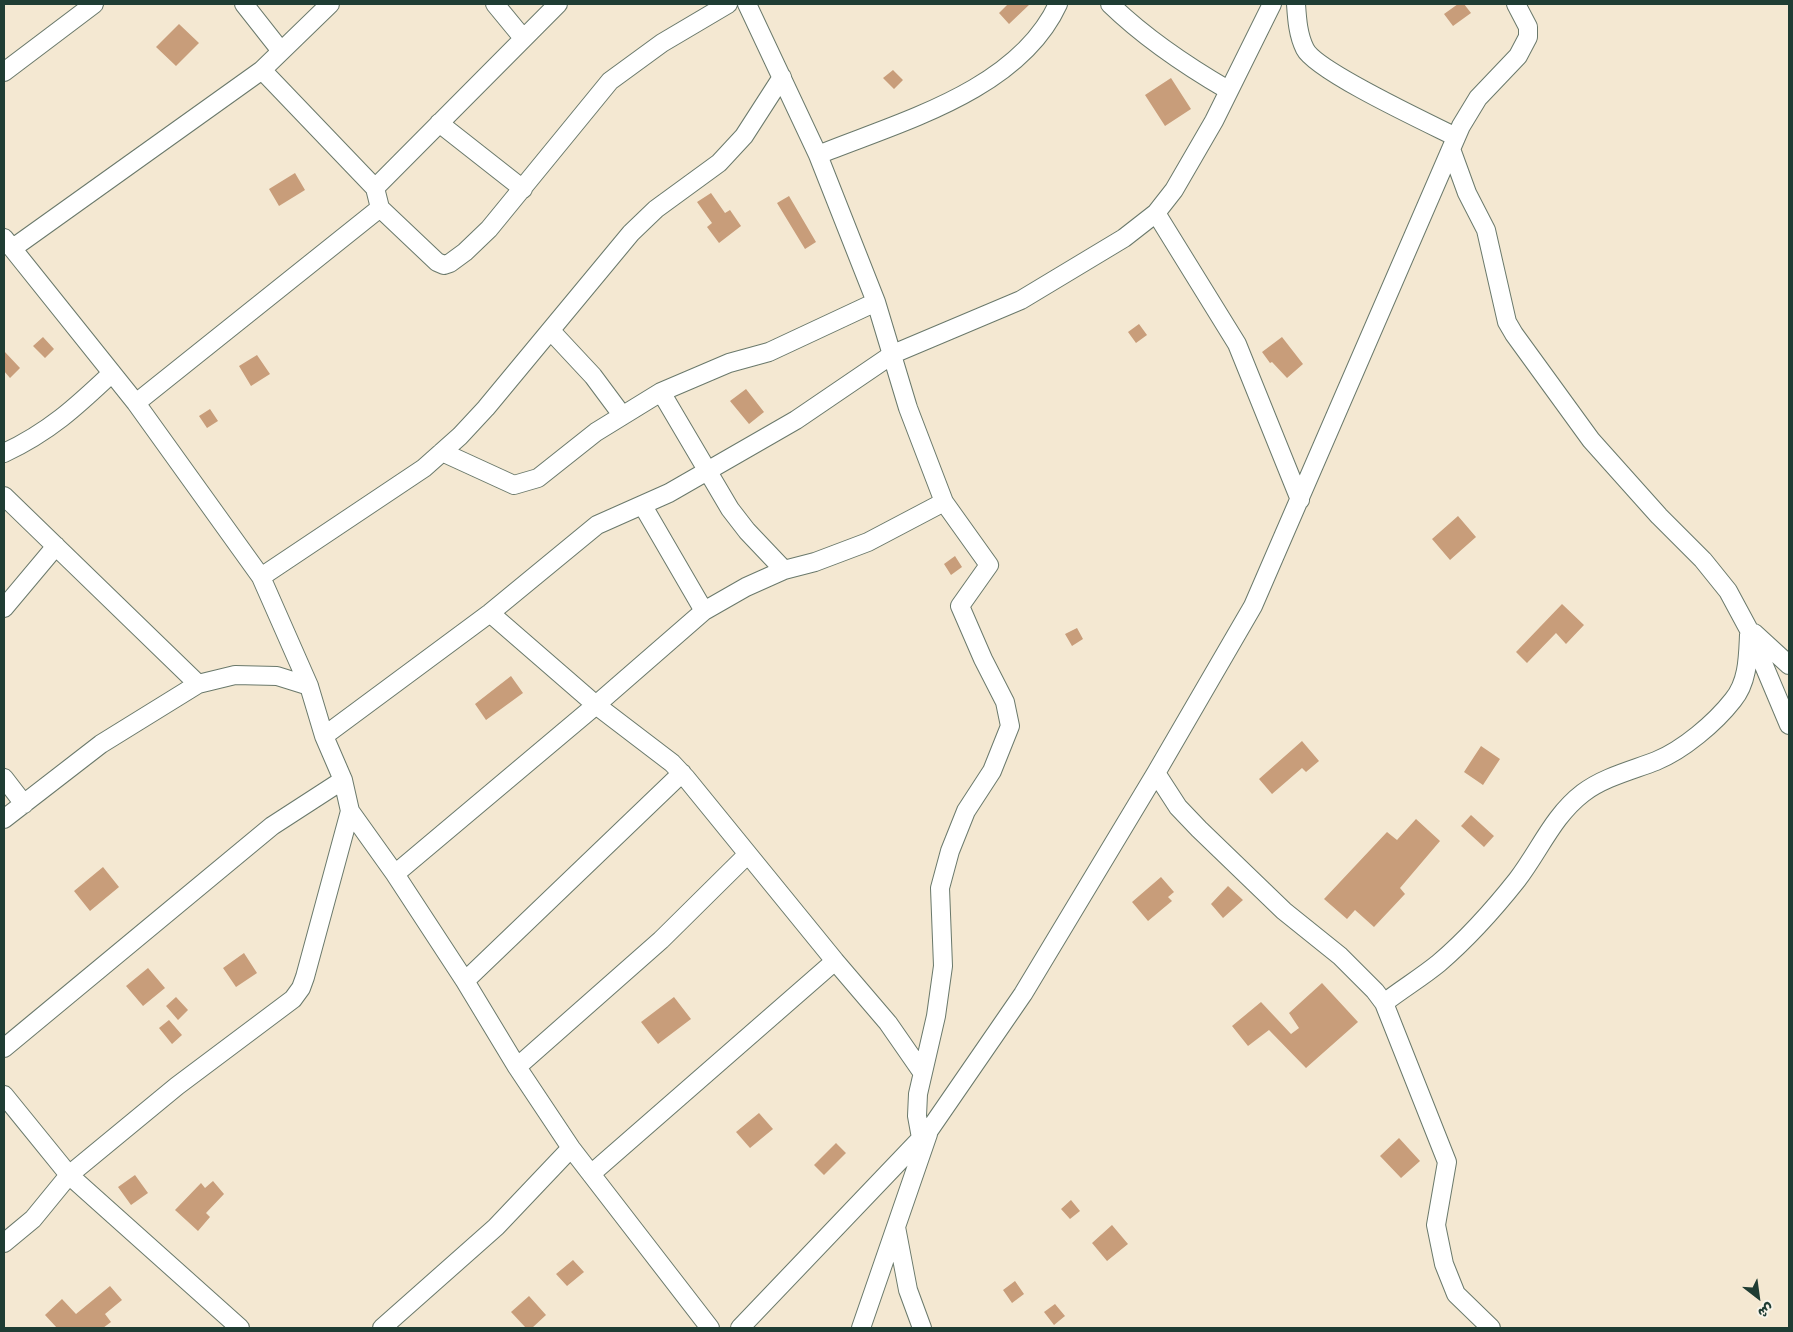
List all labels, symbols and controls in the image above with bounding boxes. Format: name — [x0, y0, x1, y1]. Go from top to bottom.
north arrow — [1733, 1272, 1783, 1322]
text: ش — [1755, 1299, 1777, 1322]

